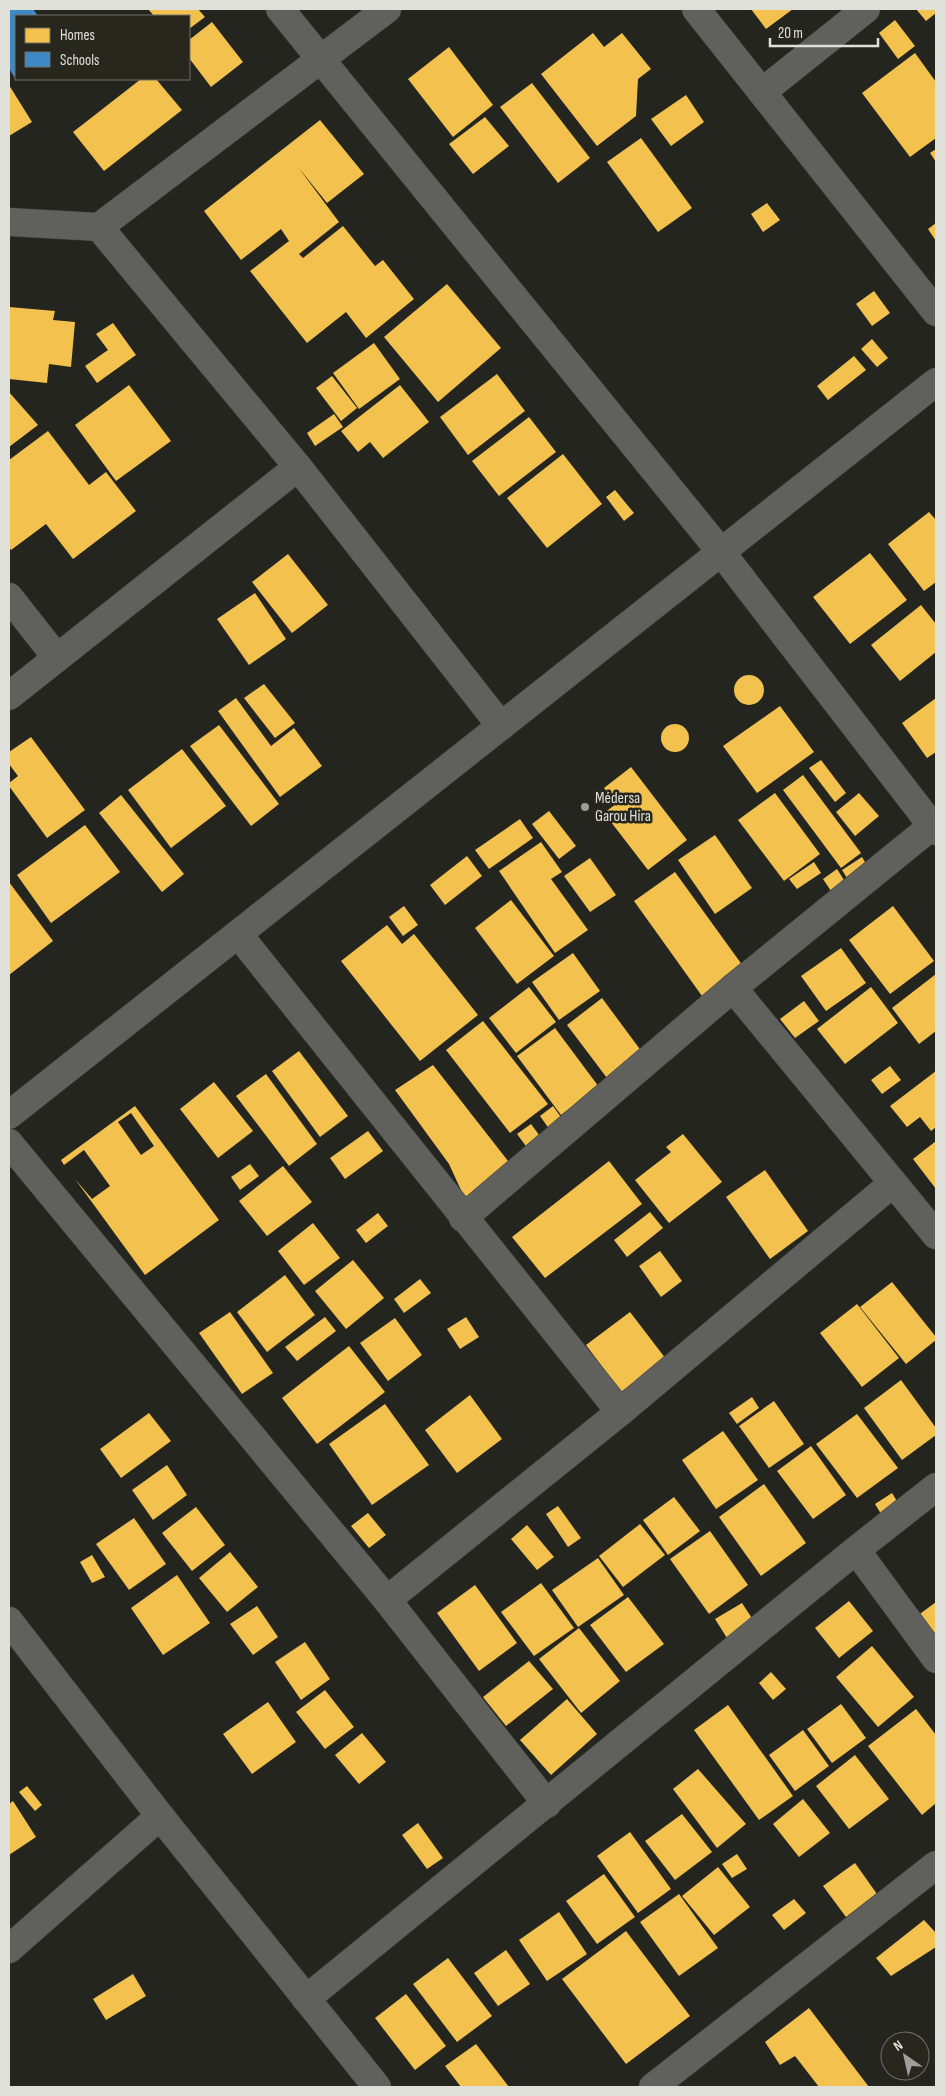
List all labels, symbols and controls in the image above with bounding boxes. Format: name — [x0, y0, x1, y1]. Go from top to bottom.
legend — [15, 15, 190, 80]
scale bar — [770, 15, 878, 47]
text: 20 m — [778, 24, 803, 43]
text: Homes — [60, 26, 95, 45]
text: Schools — [60, 51, 99, 70]
place label: Médersa Garou Hira — [595, 789, 651, 826]
marker: Médersa Garou Hira — [579, 801, 591, 813]
north arrow — [880, 2031, 930, 2081]
text: N — [890, 2036, 906, 2055]

